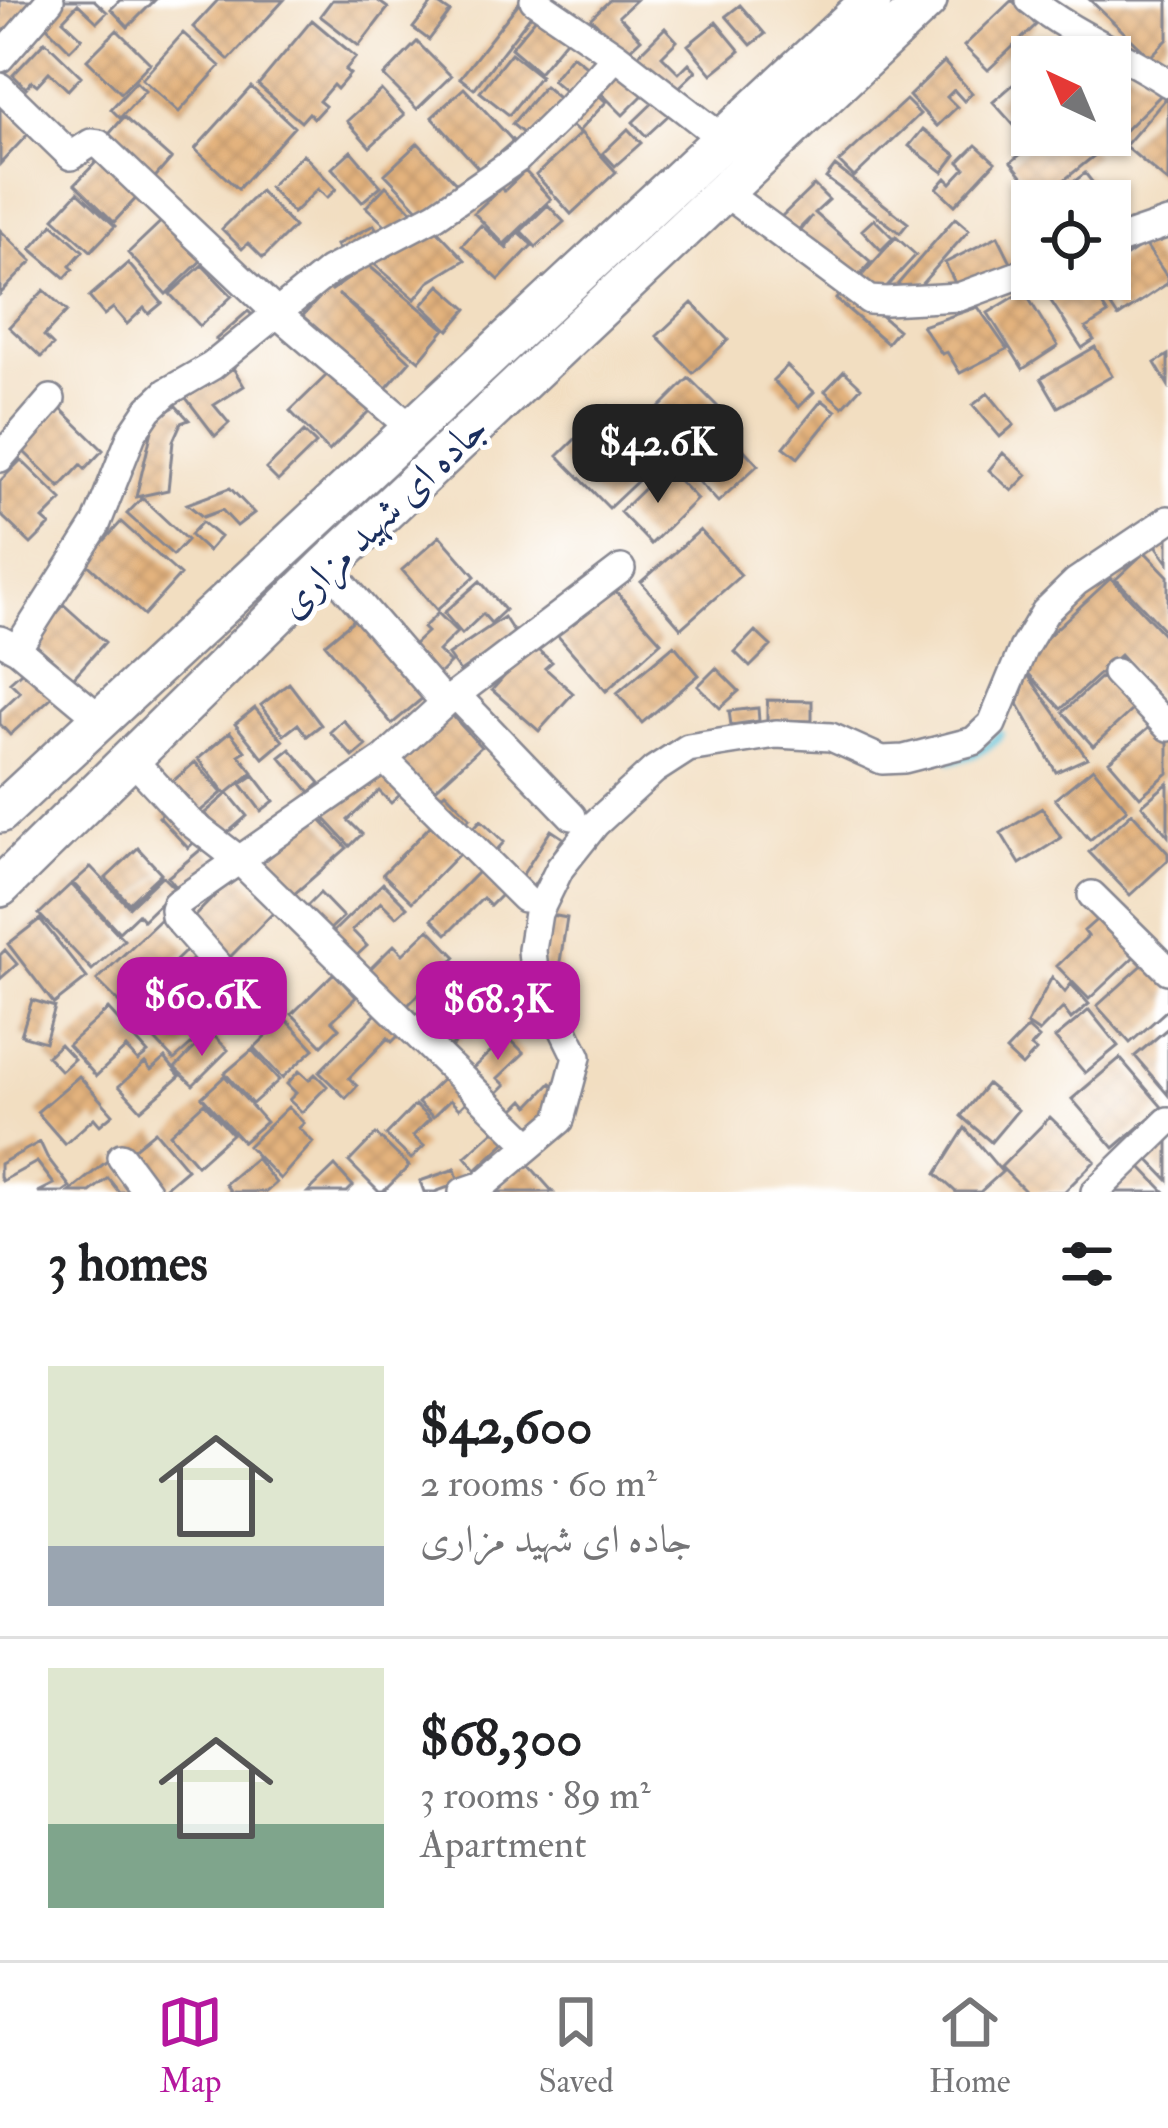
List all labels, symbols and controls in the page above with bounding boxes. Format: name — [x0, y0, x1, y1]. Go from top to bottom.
north arrow — [1011, 36, 1131, 156]
map controls — [1011, 36, 1131, 300]
button: locate — [1011, 180, 1131, 300]
street label: جاده ای شهید مزاری — [268, 404, 499, 630]
pin: $42.6K — [560, 404, 756, 506]
text: $42.6K — [599, 418, 717, 467]
pin: $60.6K — [104, 957, 300, 1059]
pin: $68.3K — [400, 961, 596, 1063]
text: $60.6K — [144, 971, 260, 1020]
text: $68.3K — [443, 975, 553, 1024]
icon: filters — [1054, 1231, 1120, 1297]
text: 3 homes — [48, 1232, 208, 1296]
text: $42,600 — [420, 1395, 592, 1459]
icon: home — [144, 1414, 288, 1558]
text: 2 rooms · 60 m² — [420, 1459, 657, 1508]
text: جاده ای شهید مزاری — [420, 1515, 692, 1564]
text: $68,300 — [420, 1707, 583, 1771]
icon: home — [144, 1716, 288, 1860]
text: 3 rooms · 89 m² — [420, 1771, 651, 1820]
text: Apartment — [420, 1820, 587, 1869]
tab: Map — [157, 1989, 223, 2102]
tab: Saved — [538, 1989, 614, 2102]
tab: Home — [929, 1989, 1011, 2102]

